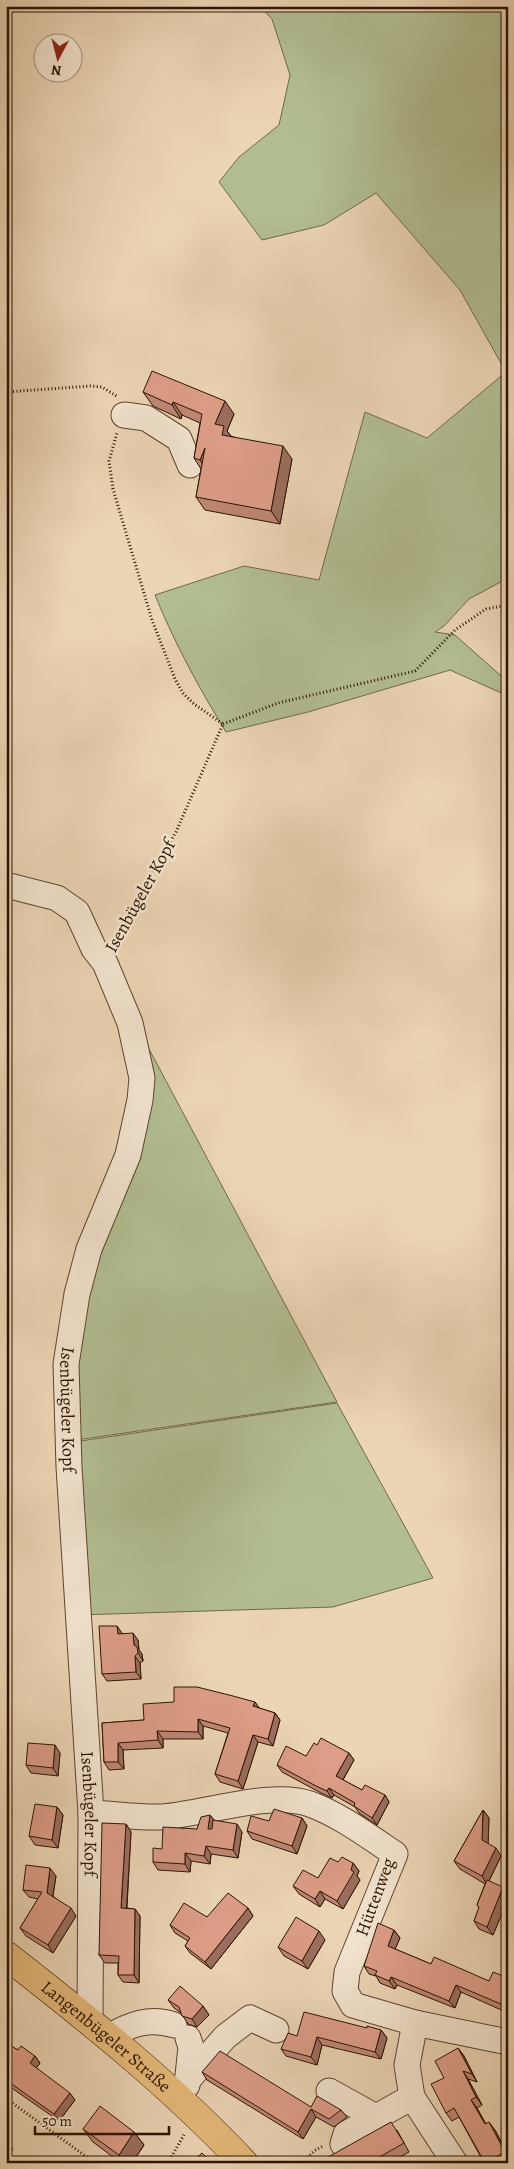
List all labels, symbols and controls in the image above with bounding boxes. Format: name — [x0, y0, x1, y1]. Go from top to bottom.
north arrow — [32, 32, 82, 82]
text: N — [50, 60, 63, 80]
street label: Isenbügeler Kopf — [99, 833, 182, 957]
street label: Isenbügeler Kopf — [54, 1345, 82, 1476]
street label: Isenbügeler Kopf — [75, 1750, 103, 1880]
street label: Hüttenweg — [350, 1854, 400, 1940]
street label: Langenbügeler Straße — [36, 1975, 176, 2098]
scale bar — [35, 2104, 169, 2136]
text: 50 m — [42, 2111, 72, 2131]

